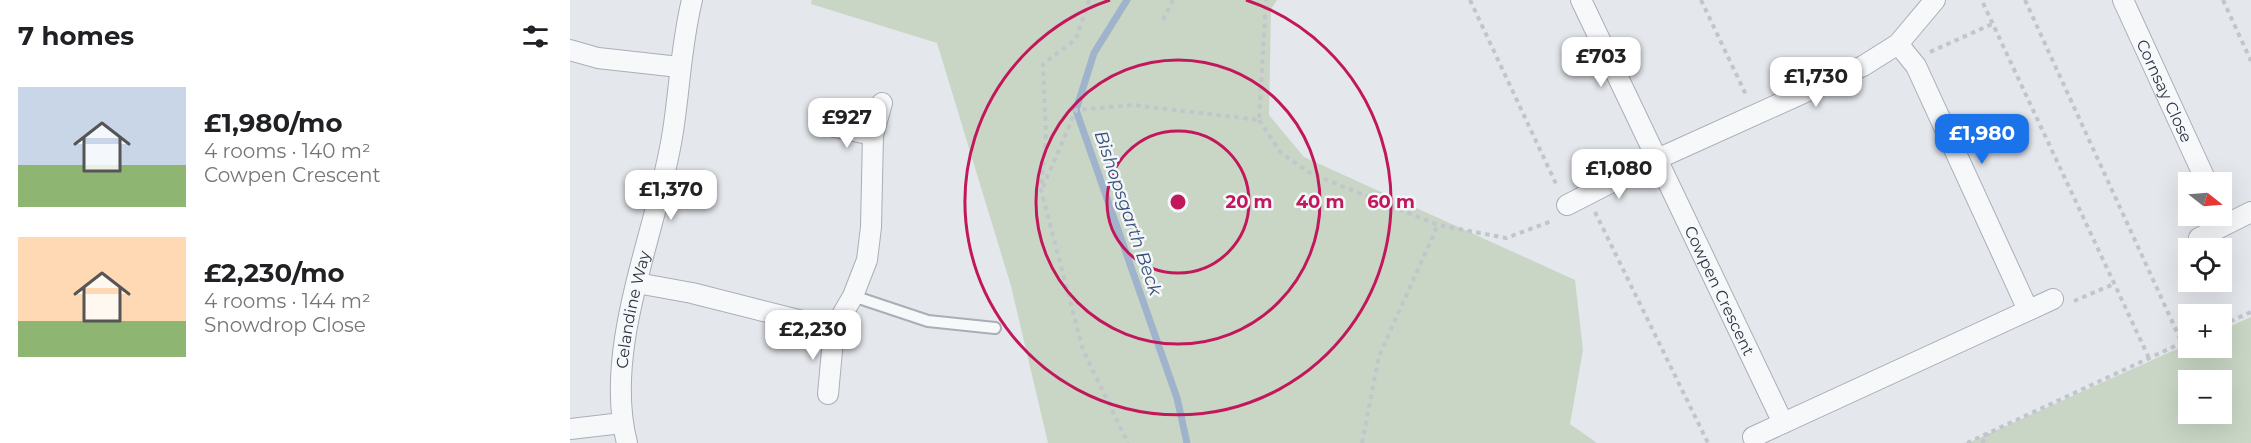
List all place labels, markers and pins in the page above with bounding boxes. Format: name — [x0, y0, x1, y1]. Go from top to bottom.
pin: £703 — [1565, 37, 1637, 88]
pin: £1,730 — [1767, 57, 1865, 108]
pin: £927 — [811, 98, 883, 149]
pin: £1,980 — [1933, 114, 2031, 165]
pin: £1,080 — [1570, 149, 1668, 200]
pin: £1,370 — [622, 170, 720, 221]
centre of rings — [1168, 192, 1188, 212]
pin: £2,230 — [764, 310, 862, 361]

